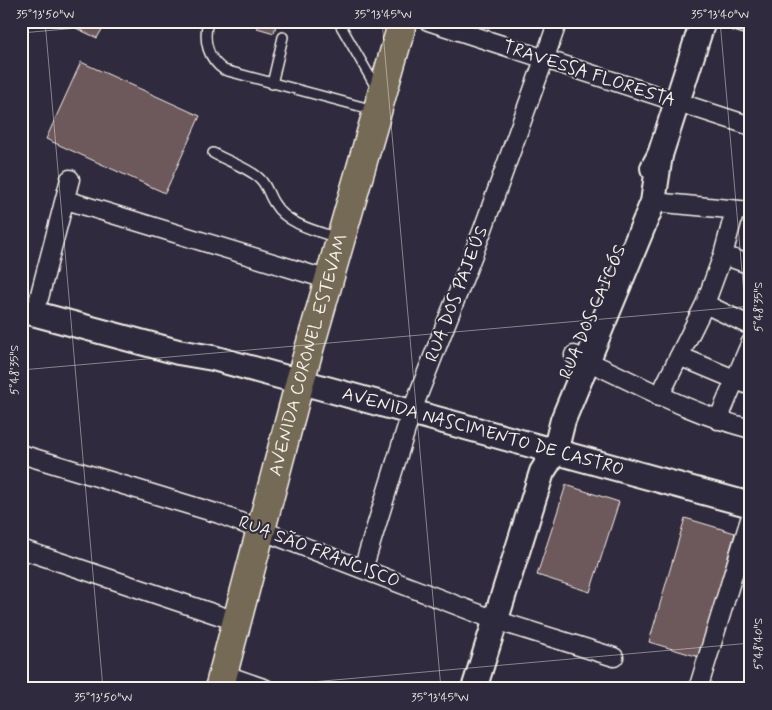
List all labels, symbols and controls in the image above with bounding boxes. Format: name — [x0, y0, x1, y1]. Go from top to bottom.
text: 35°13'50"W — [16, 7, 74, 23]
text: 35°13'45"W — [354, 7, 412, 23]
text: 35°13'40"W — [691, 7, 749, 23]
street label: TRAVESSA FLORESTA — [500, 35, 678, 113]
street label: RUA DOS PAJEÚS — [420, 222, 494, 366]
street label: AVENIDA CORONEL ESTEVAM — [264, 231, 354, 479]
street label: RUA DOS CAICÓS — [554, 241, 632, 383]
text: 5°48'35"S — [751, 282, 767, 332]
text: 5°48'35"S — [7, 345, 23, 395]
street label: AVENIDA NASCIMENTO DE CASTRO — [339, 382, 627, 482]
street label: RUA SÃO FRANCISCO — [235, 510, 403, 594]
text: 5°48'40"S — [751, 618, 767, 670]
text: 35°13'50"W — [74, 690, 132, 706]
text: 35°13'45"W — [411, 690, 469, 706]

